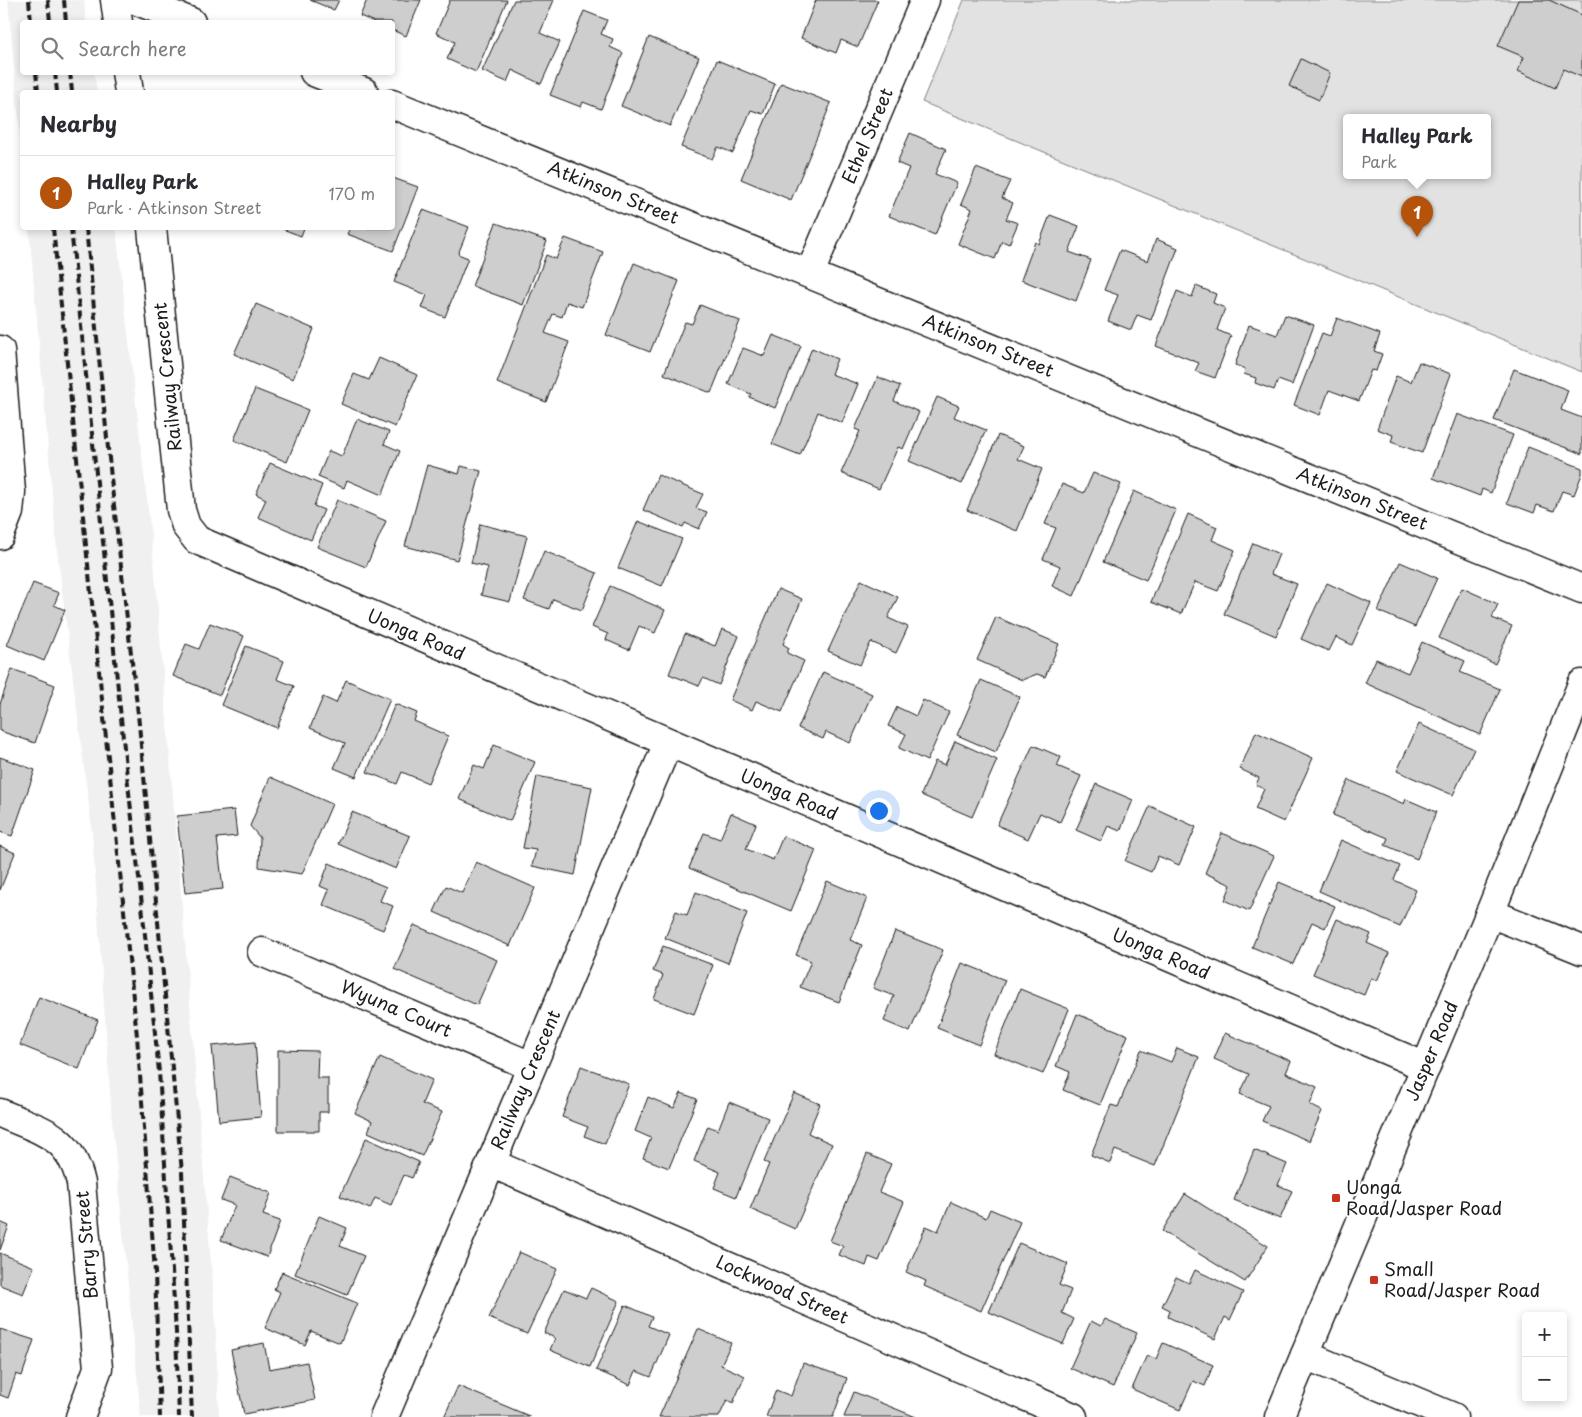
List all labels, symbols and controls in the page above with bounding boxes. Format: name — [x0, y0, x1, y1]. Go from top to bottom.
search box — [20, 20, 395, 75]
icon: search — [38, 34, 66, 62]
text: Search here — [78, 34, 187, 62]
street label: Ethel Street — [834, 83, 899, 188]
text: Nearby — [40, 107, 117, 139]
popup — [1343, 114, 1491, 179]
text: Halley Park — [1361, 121, 1473, 149]
text: Park — [1361, 149, 1397, 173]
street label: Atkinson Street — [544, 153, 683, 230]
text: Halley Park — [87, 167, 198, 195]
text: 1 — [52, 181, 60, 205]
text: 170 m — [329, 181, 375, 205]
text: Park · Atkinson Street — [87, 195, 261, 219]
pin: 1 — [1401, 196, 1433, 237]
street label: Railway Crescent — [145, 301, 188, 453]
street label: Atkinson Street — [919, 306, 1058, 383]
street label: Atkinson Street — [1293, 459, 1432, 536]
street label: Uonga Road — [364, 601, 470, 666]
street label: Uonga Road — [737, 761, 843, 826]
your location — [866, 798, 892, 824]
street label: Uonga Road — [1109, 920, 1215, 985]
street label: Wyuna Court — [337, 972, 456, 1043]
street label: Jasper Road — [1397, 996, 1464, 1105]
street label: Railway Crescent — [483, 1005, 566, 1154]
place label: Uonga Road/Jasper Road — [1346, 1173, 1502, 1221]
street label: Barry Street — [67, 1190, 104, 1300]
marker: Uonga Road/Jasper Road — [1330, 1192, 1342, 1204]
street label: Lockwood Street — [712, 1247, 853, 1330]
place label: Small Road/Jasper Road — [1384, 1255, 1540, 1303]
marker: Small Road/Jasper Road — [1368, 1274, 1380, 1286]
map controls — [1522, 1312, 1567, 1402]
button: + — [1522, 1312, 1567, 1357]
button: − — [1522, 1357, 1567, 1402]

